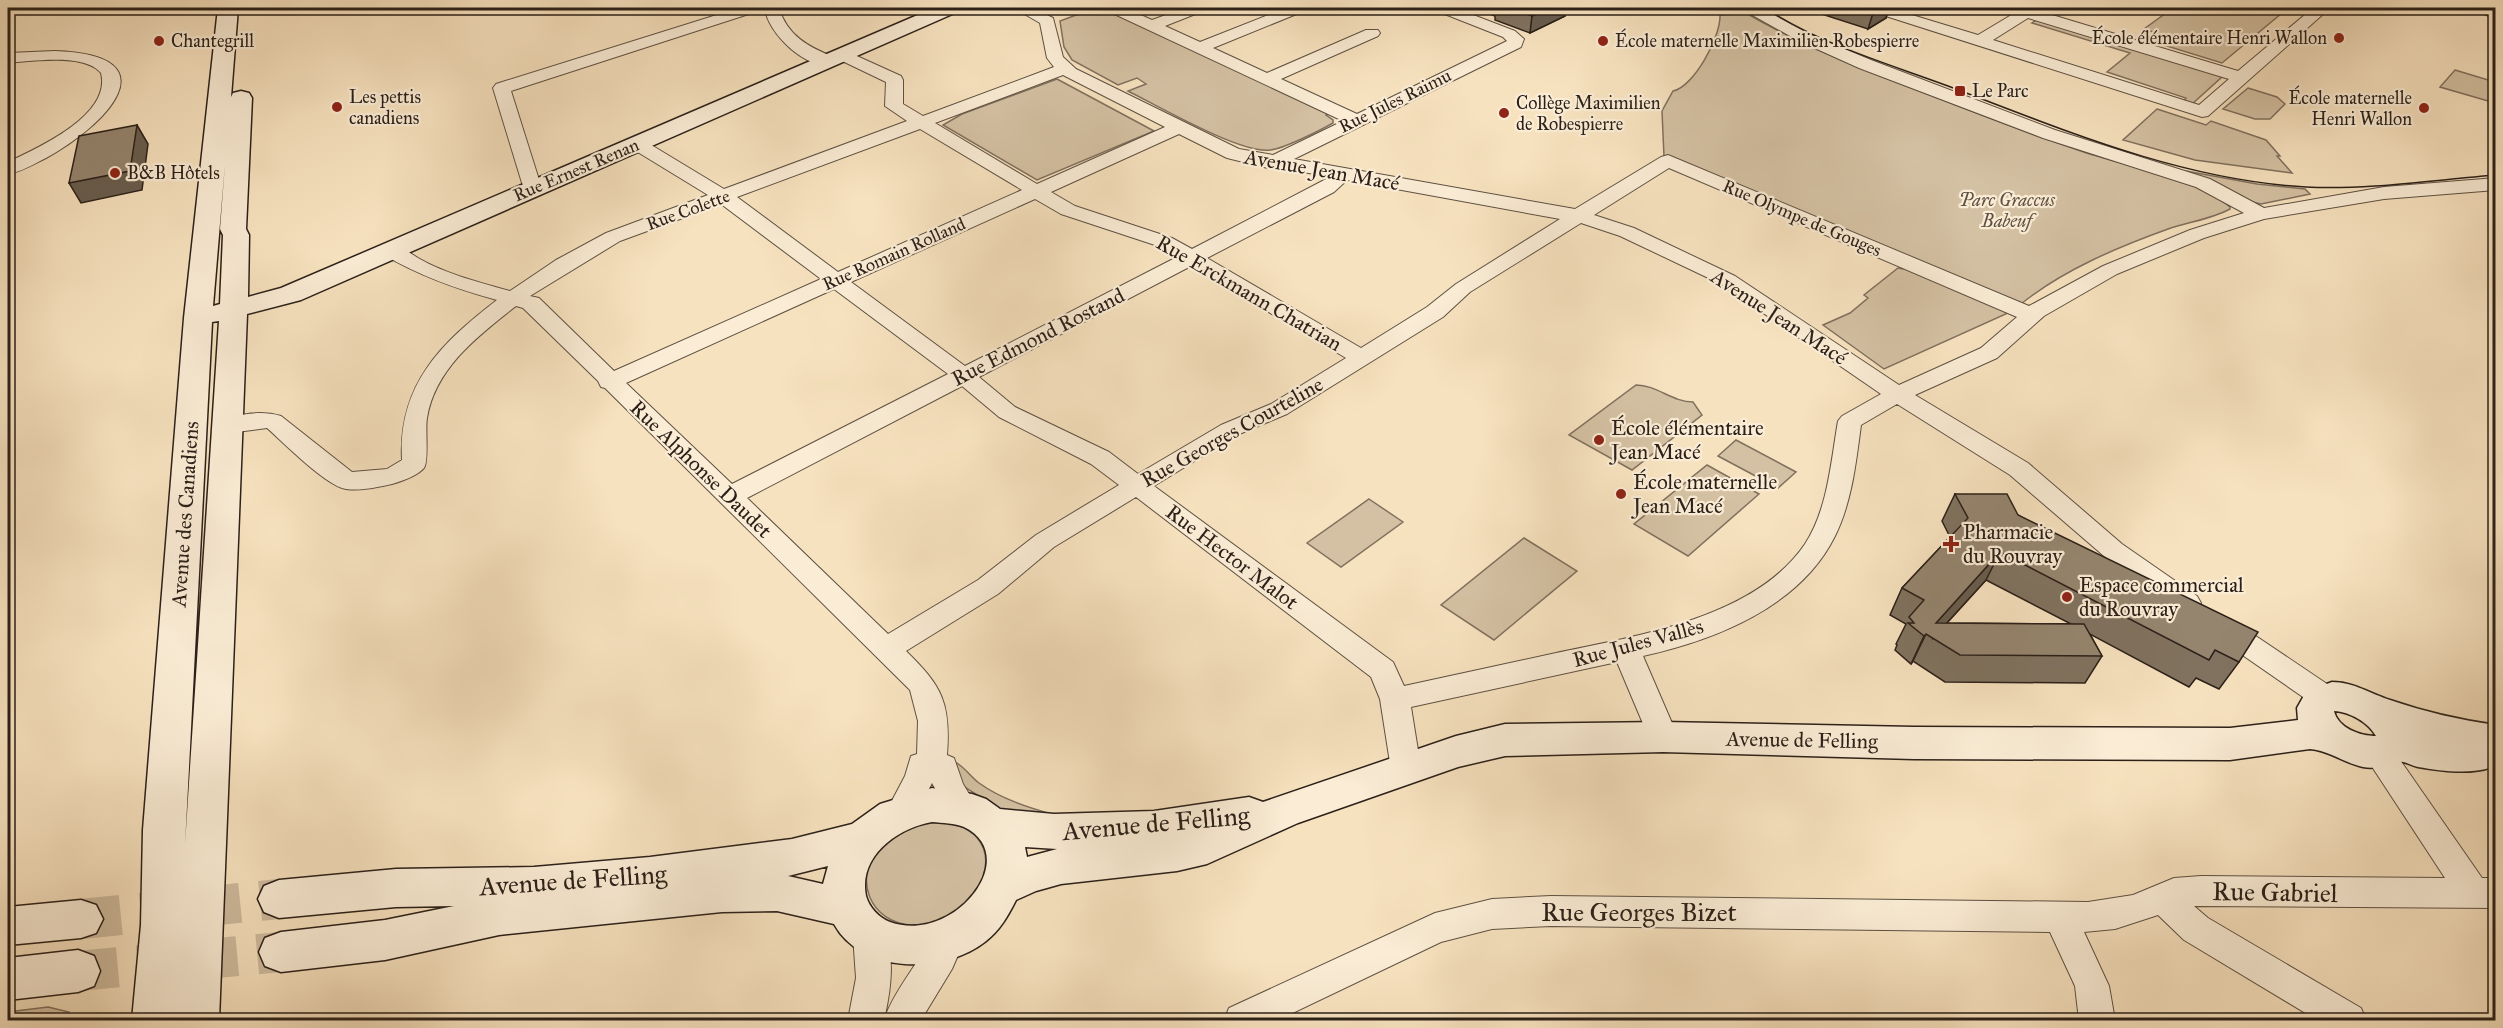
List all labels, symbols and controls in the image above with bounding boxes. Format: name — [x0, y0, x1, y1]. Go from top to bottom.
place label: École élémentaire Henri Wallon — [2092, 25, 2327, 49]
place label: École maternelle Maximilien Robespierre — [1615, 28, 1919, 52]
place label: Chantegrill — [171, 30, 254, 53]
marker: École élémentaire Henri Wallon — [2332, 31, 2346, 45]
marker: Chantegrill — [152, 34, 166, 48]
marker: École maternelle Maximilien Robespierre — [1596, 34, 1610, 48]
street label: Rue Jules Raimu — [1335, 64, 1456, 139]
place label: Le Parc — [1972, 80, 2029, 102]
marker: Le Parc — [1953, 84, 1967, 98]
place label: École maternelle Henri Wallon — [2288, 85, 2412, 130]
place label: Les pettis canadiens — [349, 86, 421, 129]
place label: Collège Maximilien de Robespierre — [1516, 92, 1661, 135]
marker: Les pettis canadiens — [330, 100, 344, 114]
marker: École maternelle Henri Wallon — [2417, 101, 2431, 115]
marker: Collège Maximilien de Robespierre — [1497, 106, 1511, 120]
street label: Rue Ernest Renan — [510, 134, 642, 206]
street label: Avenue Jean Macé — [1241, 143, 1402, 197]
place label: B&B Hôtels — [127, 162, 220, 184]
marker: B&B Hôtels — [108, 166, 122, 180]
street label: Rue Olympe de Gouges — [1719, 175, 1885, 262]
street label: Rue Colette — [643, 185, 733, 235]
park label: Parc Graccus Babeuf — [1959, 189, 2056, 232]
street label: Rue Romain Rolland — [819, 213, 969, 295]
street label: Rue Erckmann Chatrian — [1151, 229, 1347, 357]
street label: Avenue Jean Macé — [1705, 263, 1852, 371]
street label: Rue Edmond Rostand — [947, 282, 1129, 392]
street label: Rue Georges Courteline — [1136, 371, 1328, 493]
street label: Rue Alphonse Daudet — [625, 395, 778, 544]
place label: École élémentaire Jean Macé — [1609, 414, 1764, 465]
street label: Avenue des Canadiens — [165, 420, 204, 609]
marker: École élémentaire Jean Macé — [1592, 433, 1606, 447]
place label: École maternelle Jean Macé — [1631, 468, 1777, 519]
marker: École maternelle Jean Macé — [1614, 487, 1628, 501]
street label: Rue Hector Malot — [1161, 499, 1304, 616]
place label: Pharmacie du Rouvray — [1963, 519, 2063, 569]
marker: Pharmacie du Rouvray — [1944, 537, 1958, 551]
place label: Espace commercial du Rouvray — [2079, 572, 2244, 622]
marker: Espace commercial du Rouvray — [2060, 590, 2074, 604]
street label: Rue Jules Vallès — [1570, 613, 1706, 673]
street label: Avenue de Felling — [1725, 726, 1878, 754]
street label: Avenue de Felling — [1060, 799, 1252, 847]
street label: Avenue de Felling — [477, 857, 669, 903]
street label: Rue Gabriel — [2212, 875, 2338, 909]
street label: Rue Georges Bizet — [1541, 896, 1737, 928]

